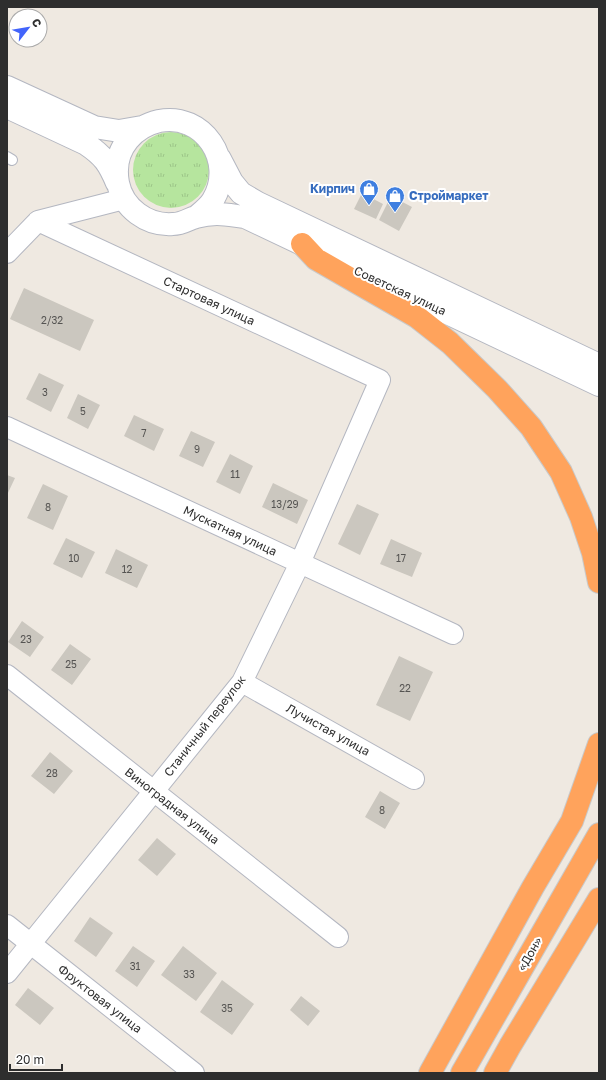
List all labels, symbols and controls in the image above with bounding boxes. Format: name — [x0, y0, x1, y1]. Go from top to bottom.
north arrow — [8, 8, 48, 48]
text: С — [29, 16, 45, 29]
shop icon: Кирпич — [358, 178, 380, 206]
place label: Кирпич — [310, 181, 355, 196]
shop icon: Строймаркет — [384, 185, 406, 213]
place label: Строймаркет — [409, 188, 489, 203]
street label: Советская улица — [352, 263, 449, 318]
street label: Стартовая улица — [161, 273, 257, 328]
house number: 2/32 — [41, 314, 63, 326]
house number: 3 — [42, 386, 48, 398]
house number: 5 — [80, 405, 86, 417]
house number: 7 — [141, 427, 147, 439]
house number: 9 — [194, 443, 200, 455]
house number: 11 — [230, 468, 240, 480]
house number: 13/29 — [271, 498, 299, 510]
house number: 8 — [45, 501, 51, 513]
street label: Мускатная улица — [181, 502, 279, 559]
house number: 10 — [68, 552, 80, 564]
house number: 17 — [396, 552, 406, 564]
house number: 12 — [122, 563, 133, 575]
house number: 23 — [20, 633, 32, 645]
house number: 25 — [65, 658, 77, 670]
street label: Станичный переулок — [160, 672, 249, 779]
house number: 22 — [399, 682, 411, 694]
street label: Лучистая улица — [284, 700, 373, 759]
street label: Виноградная улица — [122, 764, 223, 847]
house number: 28 — [46, 767, 58, 779]
house number: 8 — [379, 804, 385, 816]
street label: «Дон» — [514, 934, 545, 973]
house number: 31 — [130, 960, 140, 972]
street label: Фруктовая улица — [55, 961, 145, 1036]
house number: 33 — [183, 968, 195, 980]
house number: 35 — [221, 1002, 233, 1014]
scale bar — [10, 1046, 62, 1072]
text: 20 m — [16, 1052, 44, 1067]

